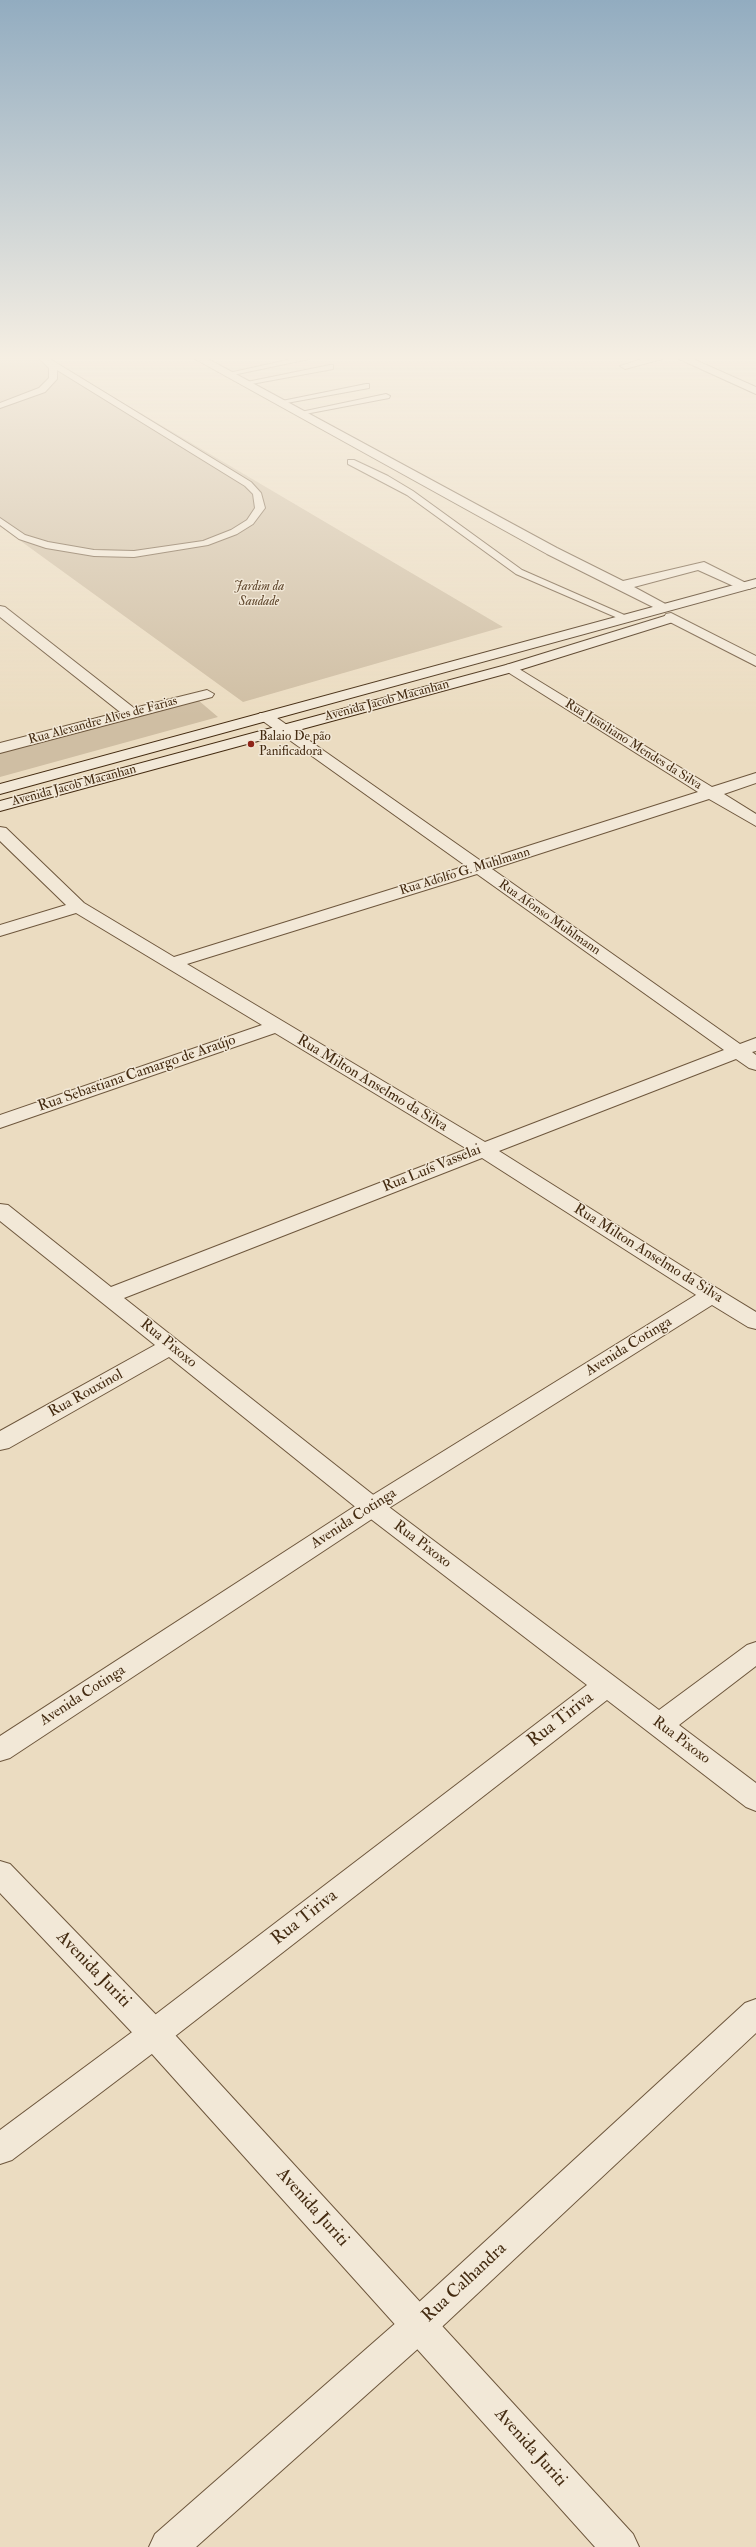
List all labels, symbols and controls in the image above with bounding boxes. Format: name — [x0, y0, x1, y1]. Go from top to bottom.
park label: Jardim da Saudade — [234, 579, 284, 610]
street label: Avenida Jacob Macanhan — [323, 677, 451, 725]
street label: Rua Alexandre Alves de Farias — [27, 694, 179, 748]
street label: Rua Justiliano Mendes da Silva — [562, 696, 704, 794]
place label: Balaio De pão Panificadora — [259, 729, 331, 760]
marker: Balaio De pão Panificadora — [246, 739, 256, 749]
street label: Avenida Jacob Macanhan — [10, 762, 138, 810]
street label: Rua Adolfo G. Muhlmann — [398, 845, 532, 899]
street label: Rua Afonso Muhlmann — [495, 877, 603, 959]
street label: Rua Sebastiana Camargo de Araújo — [36, 1032, 238, 1116]
street label: Rua Milton Anselmo da Silva — [293, 1032, 451, 1136]
street label: Rua Luís Vasselai — [380, 1141, 484, 1197]
street label: Rua Milton Anselmo da Silva — [570, 1201, 726, 1307]
street label: Avenida Cotinga — [582, 1313, 676, 1381]
street label: Rua Pixoxo — [136, 1316, 200, 1372]
street label: Rua Rouxinol — [46, 1366, 126, 1422]
street label: Avenida Cotinga — [308, 1485, 400, 1553]
street label: Rua Pixoxo — [390, 1517, 454, 1573]
street label: Avenida Cotinga — [37, 1662, 129, 1730]
street label: Rua Tiriva — [524, 1688, 598, 1752]
street label: Rua Pixoxo — [649, 1713, 713, 1769]
street label: Rua Tiriva — [268, 1886, 342, 1950]
street label: Avenida Juriti — [51, 1927, 135, 2013]
street label: Avenida Juriti — [271, 2164, 353, 2252]
street label: Rua Calhandra — [418, 2238, 512, 2328]
street label: Avenida Juriti — [489, 2404, 571, 2492]

